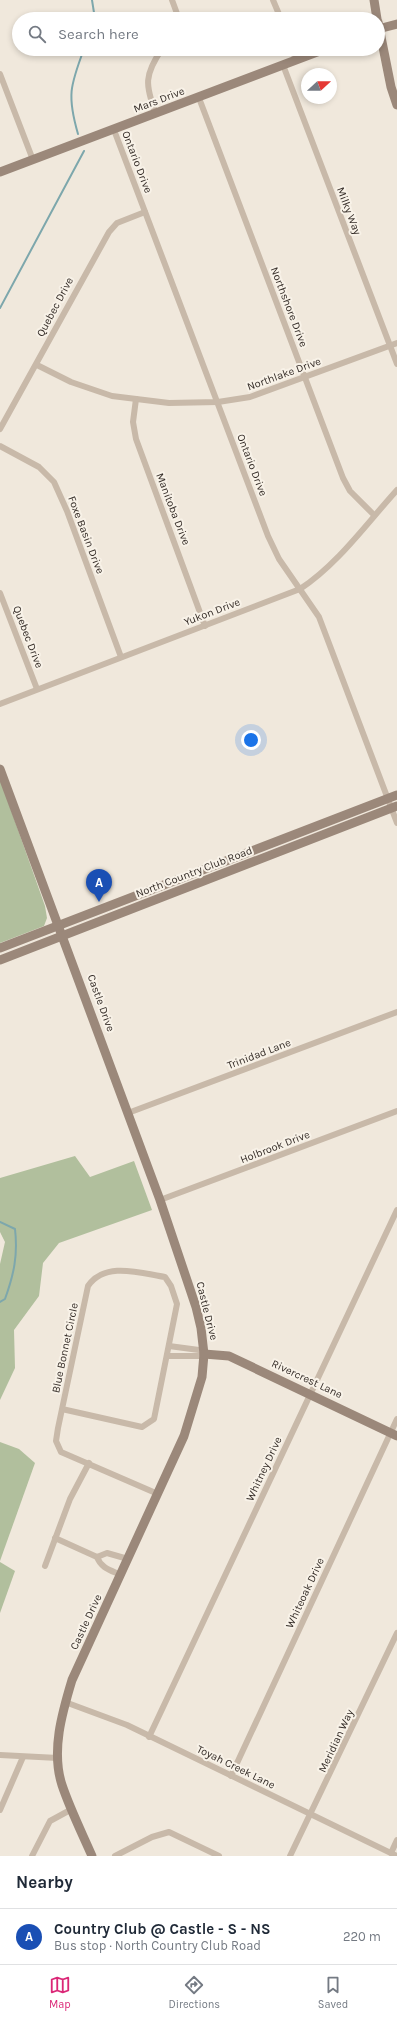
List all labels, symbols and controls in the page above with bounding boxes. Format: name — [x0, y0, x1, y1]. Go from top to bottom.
search box — [12, 12, 385, 56]
icon: search — [26, 23, 48, 45]
text: Search here — [58, 25, 139, 43]
north arrow — [301, 68, 337, 104]
street label: Mars Drive — [132, 84, 187, 116]
street label: Ontario Drive — [119, 129, 155, 195]
street label: Milky Way — [334, 185, 364, 237]
street label: Northshore Drive — [268, 265, 310, 349]
street label: Quebec Drive — [34, 275, 76, 339]
street label: Northlake Drive — [245, 355, 323, 393]
street label: Ontario Drive — [234, 432, 270, 498]
street label: Manitoba Drive — [153, 471, 193, 547]
street label: Foxe Basin Drive — [65, 494, 107, 576]
street label: Yukon Drive — [182, 595, 242, 629]
street label: Quebec Drive — [10, 604, 46, 670]
your location — [241, 730, 261, 750]
street label: North Country Club Road — [134, 844, 254, 900]
pin: A — [86, 869, 112, 902]
street label: Castle Drive — [85, 973, 117, 1034]
street label: Trinidad Lane — [225, 1036, 293, 1072]
street label: Holbrook Drive — [238, 1128, 312, 1166]
street label: Castle Drive — [193, 1280, 221, 1342]
street label: Blue Bonnet Circle — [49, 1301, 81, 1394]
street label: Rivercrest Lane — [270, 1357, 345, 1401]
street label: Whitney Drive — [243, 1434, 285, 1503]
street label: Whiteoak Drive — [283, 1555, 327, 1630]
street label: Castle Drive — [67, 1592, 105, 1652]
street label: Meridian Way — [316, 1707, 356, 1775]
street label: Toyah Creek Lane — [195, 1742, 278, 1792]
text: Nearby — [16, 1872, 73, 1892]
text: Country Club @ Castle - S - NS — [54, 1920, 270, 1938]
text: A — [25, 1929, 33, 1944]
text: 220 m — [343, 1929, 381, 1944]
text: Bus stop · North Country Club Road — [54, 1938, 261, 1953]
tab: Map — [49, 1974, 71, 2011]
tab: Directions — [168, 1974, 220, 2011]
tab: Saved — [318, 1974, 348, 2011]

